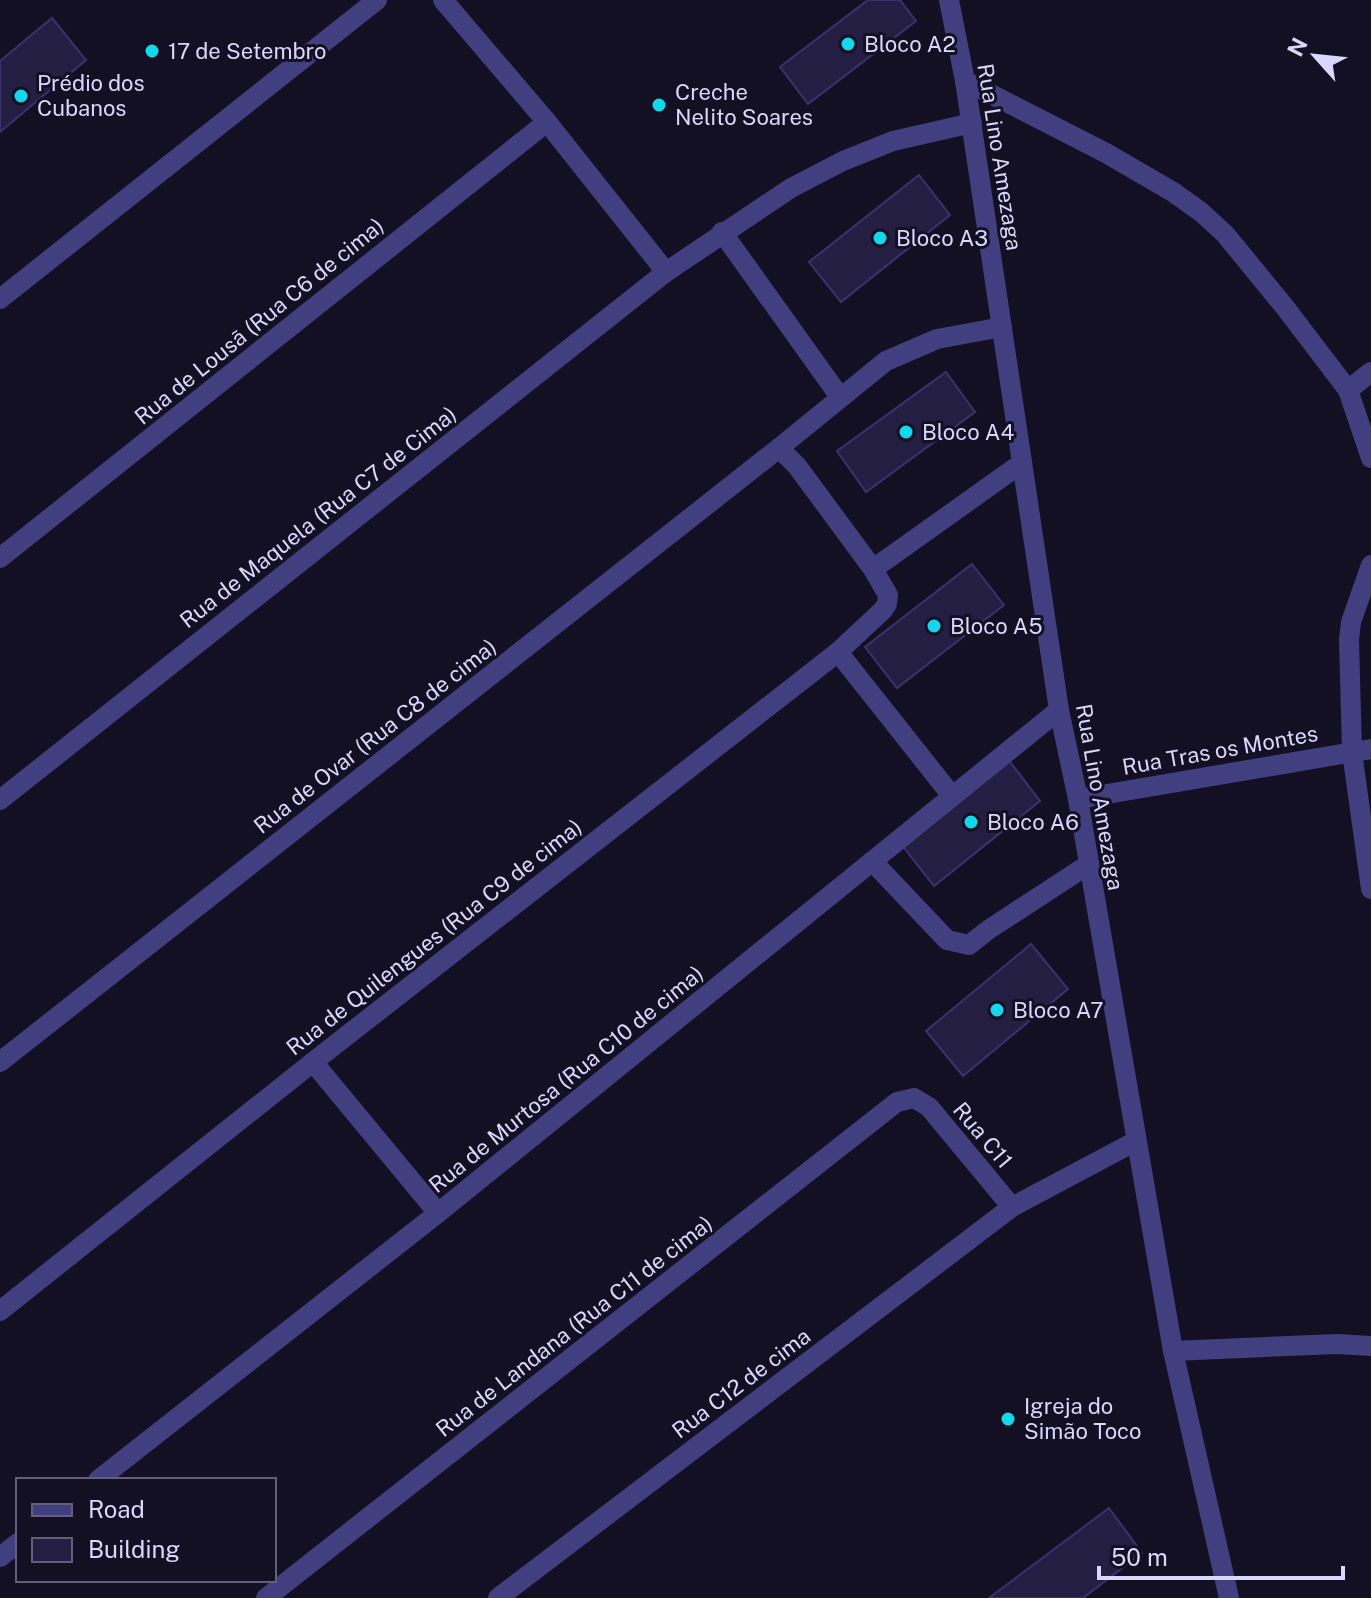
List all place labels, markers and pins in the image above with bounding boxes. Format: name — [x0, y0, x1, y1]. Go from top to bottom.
place label: Bloco A2 — [864, 31, 956, 57]
marker: Bloco A2 — [839, 35, 857, 53]
place label: 17 de Setembro — [168, 38, 326, 64]
marker: 17 de Setembro — [143, 42, 161, 60]
place label: Prédio dos Cubanos — [37, 70, 145, 121]
place label: Creche Nelito Soares — [675, 79, 813, 130]
marker: Prédio dos Cubanos — [12, 87, 30, 105]
marker: Creche Nelito Soares — [650, 96, 668, 114]
place label: Bloco A3 — [896, 225, 988, 251]
marker: Bloco A3 — [871, 229, 889, 247]
place label: Bloco A4 — [922, 419, 1014, 445]
marker: Bloco A4 — [897, 423, 915, 441]
place label: Bloco A5 — [950, 613, 1043, 639]
marker: Bloco A5 — [925, 617, 943, 635]
place label: Bloco A6 — [987, 809, 1079, 835]
marker: Bloco A6 — [962, 813, 980, 831]
place label: Bloco A7 — [1013, 997, 1104, 1023]
marker: Bloco A7 — [988, 1001, 1006, 1019]
place label: Igreja do Simão Toco — [1024, 1393, 1141, 1444]
marker: Igreja do Simão Toco — [999, 1410, 1017, 1428]

